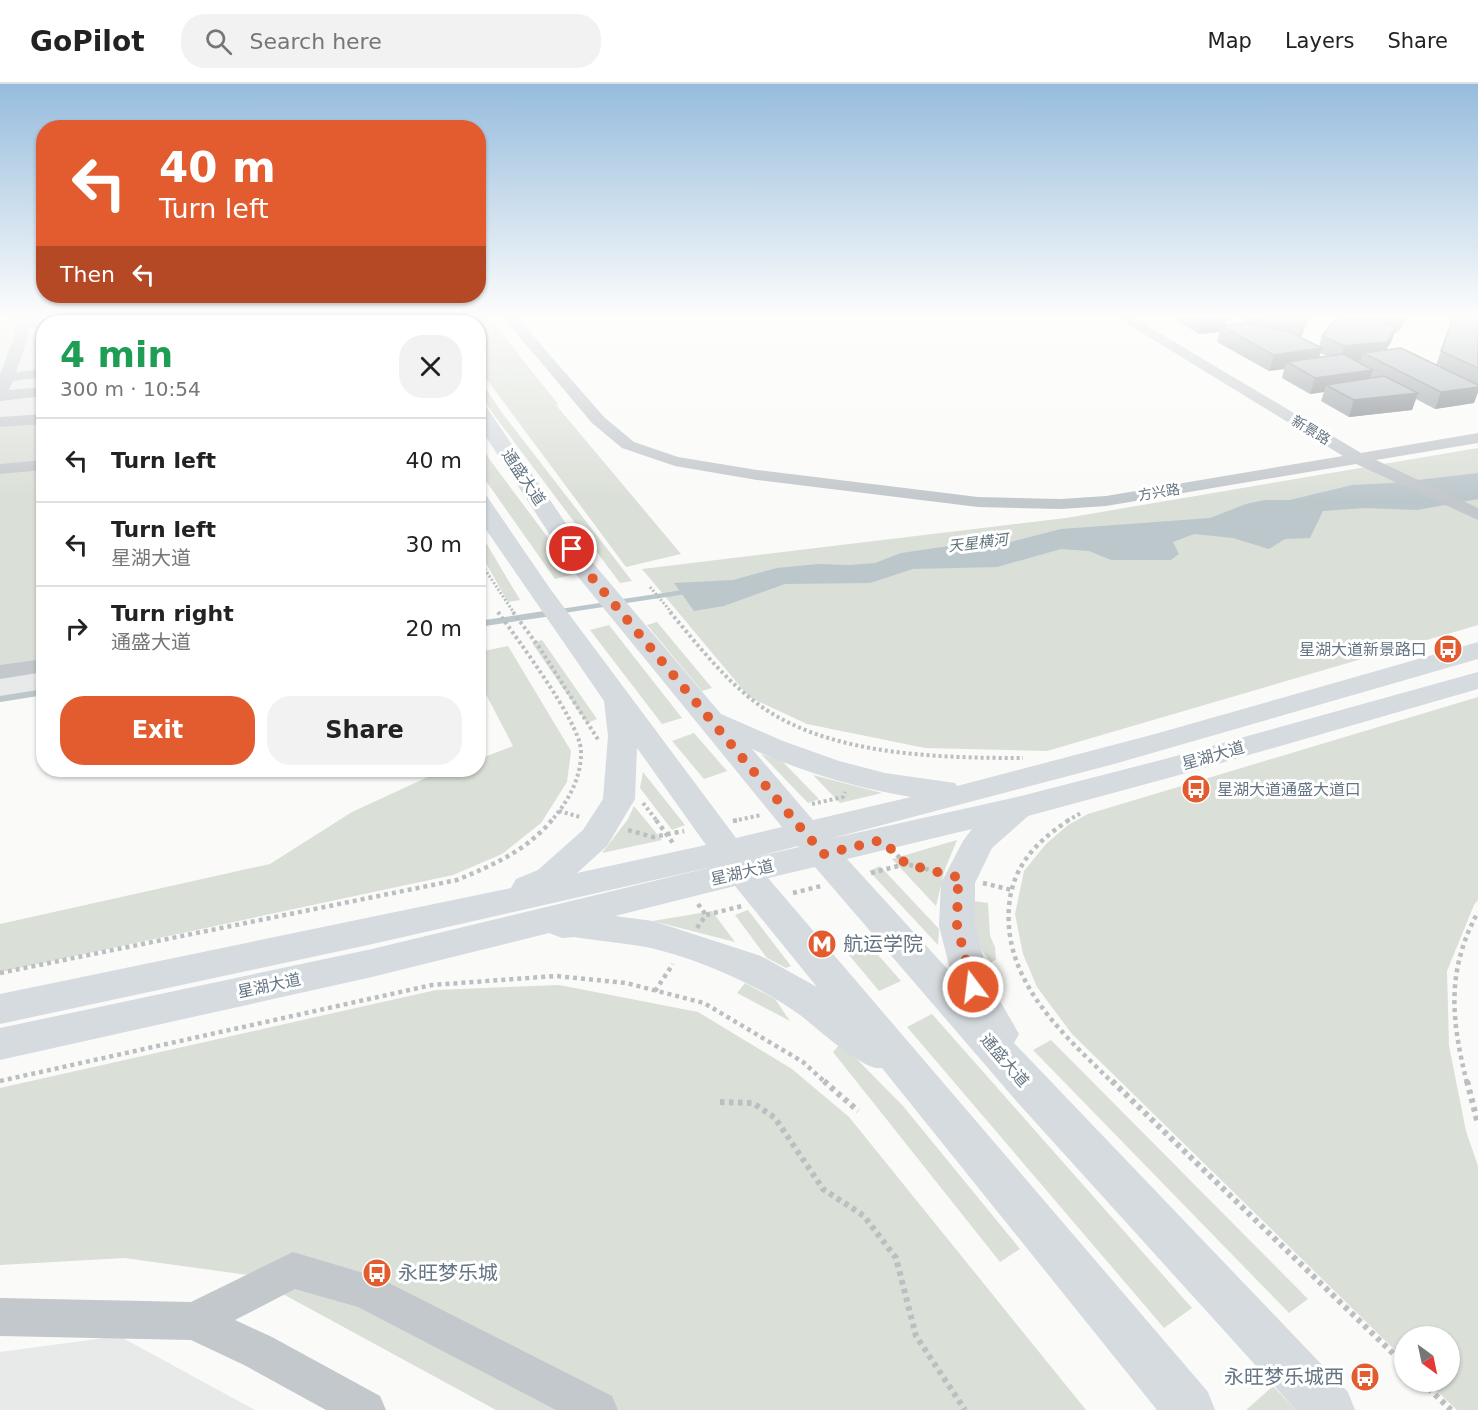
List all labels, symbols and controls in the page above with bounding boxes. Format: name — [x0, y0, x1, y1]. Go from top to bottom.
search box — [181, 14, 601, 68]
text: GoPilot — [30, 25, 145, 58]
icon: search — [202, 25, 235, 58]
text: Search here — [250, 29, 382, 54]
text: Map — [1208, 29, 1252, 53]
text: Layers — [1285, 29, 1354, 53]
text: Share — [1387, 29, 1448, 53]
text: 40 m — [159, 143, 276, 192]
icon: left — [60, 144, 138, 222]
text: Turn left — [159, 193, 269, 224]
icon: left — [127, 258, 160, 291]
text: Then — [60, 262, 115, 287]
text: 4 min — [60, 334, 173, 375]
button: close — [399, 335, 462, 398]
text: 300 m · 10:54 — [60, 377, 201, 401]
street label: 新景路 — [1289, 412, 1333, 448]
icon: left — [60, 444, 93, 477]
street label: 通盛大道 — [498, 445, 549, 509]
text: Turn left — [111, 448, 216, 473]
text: 40 m — [406, 448, 462, 473]
street label: 方兴路 — [1137, 481, 1181, 503]
text: Turn left — [111, 517, 216, 542]
pin — [546, 523, 597, 574]
icon: left — [60, 528, 93, 561]
water label: 天星横河 — [947, 530, 1012, 556]
text: 30 m — [406, 532, 462, 557]
icon: arrive — [555, 532, 588, 565]
text: 星湖大道 — [111, 546, 191, 570]
text: Turn right — [111, 601, 234, 626]
icon: right — [60, 612, 93, 645]
text: 20 m — [406, 616, 462, 641]
text: 通盛大道 — [111, 630, 191, 654]
bus stop icon: 星湖大道新景路口 — [1432, 633, 1464, 665]
place label: 星湖大道新景路口 — [1299, 640, 1427, 659]
button: Exit — [60, 696, 255, 765]
button: Share — [267, 696, 462, 765]
street label: 星湖大道 — [1180, 738, 1247, 773]
bus stop icon: 星湖大道通盛大道口 — [1180, 773, 1212, 805]
place label: 星湖大道通盛大道口 — [1217, 780, 1361, 799]
street label: 星湖大道 — [709, 856, 775, 889]
metro station icon: 航运学院 — [806, 928, 838, 960]
place label: 航运学院 — [843, 932, 923, 956]
position arrow — [941, 955, 1005, 1019]
street label: 星湖大道 — [236, 970, 302, 1001]
street label: 通盛大道 — [976, 1030, 1033, 1091]
bus stop icon: 永旺梦乐城 — [361, 1257, 393, 1289]
place label: 永旺梦乐城 — [398, 1261, 498, 1285]
north arrow — [1394, 1326, 1460, 1392]
map controls — [1394, 1326, 1460, 1392]
bus stop icon: 永旺梦乐城西 — [1349, 1361, 1381, 1393]
place label: 永旺梦乐城西 — [1224, 1365, 1344, 1389]

